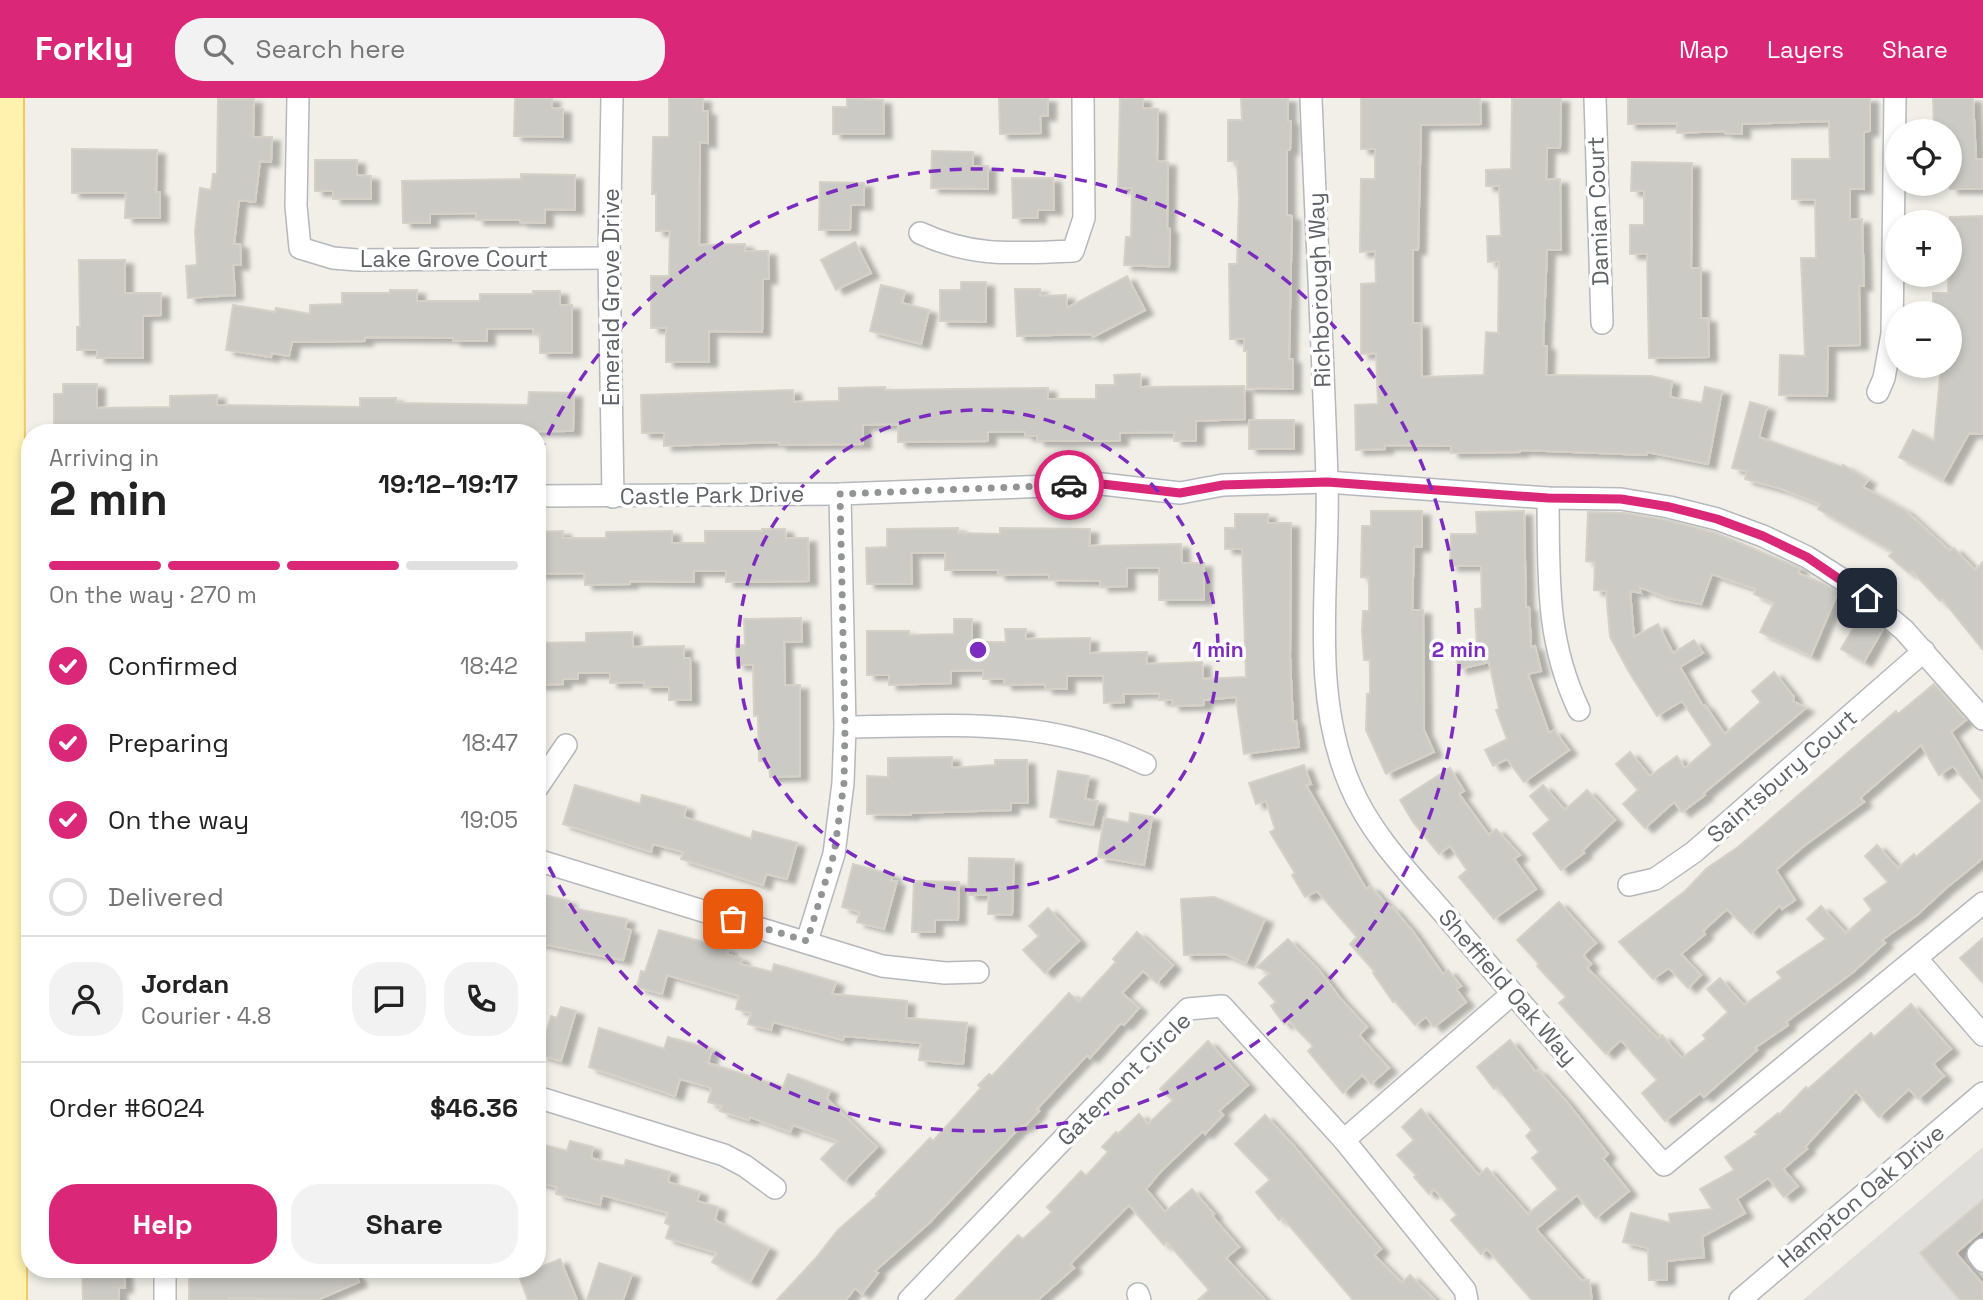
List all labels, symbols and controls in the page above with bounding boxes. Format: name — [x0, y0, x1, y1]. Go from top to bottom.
search box — [175, 18, 665, 81]
text: Forkly — [35, 28, 133, 70]
icon: search — [199, 30, 237, 68]
text: Search here — [255, 32, 405, 66]
text: Map — [1679, 34, 1729, 65]
text: Layers — [1767, 34, 1844, 65]
text: Share — [1882, 34, 1948, 65]
map controls — [1885, 119, 1962, 378]
button: locate — [1885, 119, 1962, 196]
street label: Damian Court — [1580, 136, 1616, 286]
street label: Emerald Grove Drive — [596, 188, 626, 406]
street label: Richborough Way — [1301, 192, 1337, 388]
button: + — [1885, 210, 1962, 287]
street label: Lake Grove Court — [360, 244, 548, 274]
button: − — [1885, 301, 1962, 378]
text: Arriving in — [49, 443, 159, 473]
courier — [1034, 450, 1104, 520]
icon: car — [1050, 466, 1088, 504]
text: 19:12–19:17 — [378, 467, 518, 501]
text: 2 min — [49, 470, 168, 528]
street label: Castle Park Drive — [620, 478, 804, 512]
pin — [1837, 568, 1897, 628]
icon: home — [1848, 579, 1886, 617]
text: On the way · 270 m — [49, 580, 257, 610]
text: 1 min — [1192, 636, 1244, 663]
text: 2 min — [1432, 636, 1486, 663]
centre of rings — [966, 638, 990, 662]
icon: check — [49, 647, 87, 685]
text: Confirmed — [108, 649, 238, 683]
text: 18:42 — [460, 651, 518, 681]
street label: Saintsbury Court — [1701, 703, 1863, 849]
icon: check — [49, 724, 87, 762]
text: Preparing — [108, 726, 229, 760]
text: 18:47 — [462, 728, 518, 758]
icon: check — [49, 801, 87, 839]
text: On the way — [108, 803, 249, 837]
text: 19:05 — [460, 805, 518, 835]
text: Delivered — [108, 880, 224, 914]
pin — [703, 889, 763, 949]
icon: bag — [714, 900, 752, 938]
street label: Sheffield Oak Way — [1432, 903, 1584, 1071]
button: person — [49, 962, 123, 1036]
button: chat — [352, 962, 426, 1036]
button: phone — [444, 962, 518, 1036]
text: Jordan — [141, 967, 229, 1001]
text: Courier · 4.8 — [141, 1001, 271, 1031]
street label: Gatemont Circle — [1051, 1006, 1197, 1152]
text: Order #6024 — [49, 1091, 204, 1125]
text: $46.36 — [430, 1091, 518, 1125]
street label: Hampton Oak Drive — [1771, 1117, 1951, 1275]
button: Help — [49, 1184, 277, 1264]
button: Share — [291, 1184, 518, 1264]

